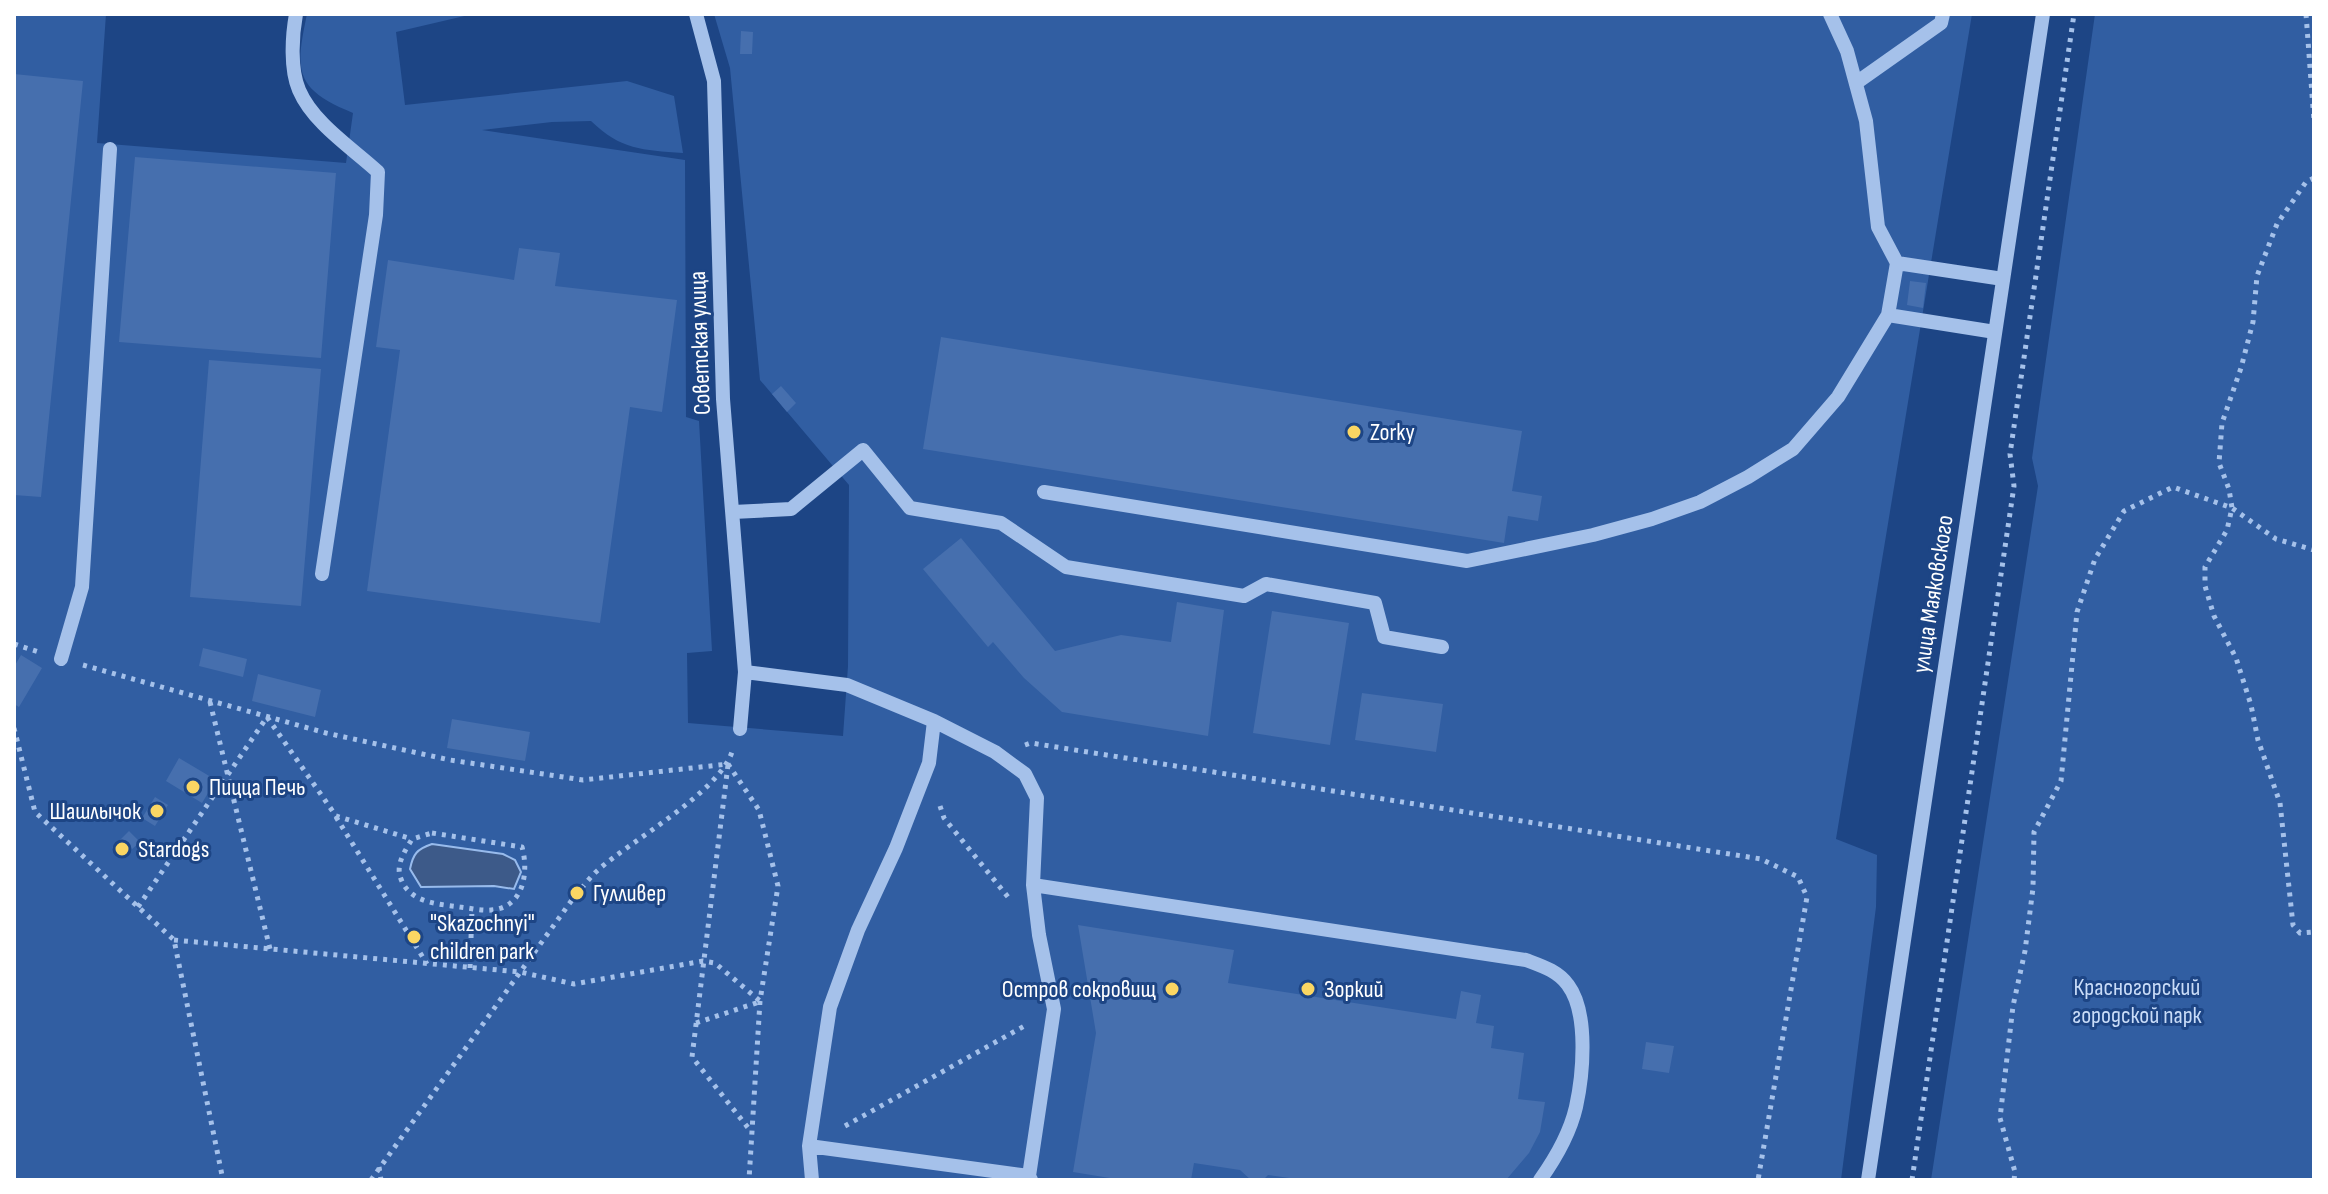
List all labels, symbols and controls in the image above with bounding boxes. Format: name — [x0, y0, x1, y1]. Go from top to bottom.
street label: Советская улица — [683, 270, 717, 416]
place label: Zorky — [1370, 418, 1415, 447]
marker: Zorky — [1345, 423, 1363, 441]
street label: улица Маяковского — [1906, 513, 1960, 675]
place label: Пицца Печь — [209, 773, 306, 802]
marker: Пицца Печь — [184, 778, 202, 796]
place label: Шашлычок — [49, 797, 142, 826]
marker: Шашлычок — [148, 802, 166, 820]
place label: Stardogs — [138, 835, 209, 864]
marker: Stardogs — [113, 840, 131, 858]
place label: Гулливер — [593, 879, 666, 908]
marker: Гулливер — [568, 884, 586, 902]
place label: "Skazochnyi" children park — [430, 909, 535, 966]
marker: "Skazochnyi" children park — [405, 928, 423, 946]
park label: Красногорский городской парк — [2072, 973, 2203, 1030]
place label: Остров сокровищ — [1002, 975, 1157, 1004]
place label: Зоркий — [1324, 975, 1384, 1004]
marker: Остров сокровищ — [1163, 980, 1181, 998]
marker: Зоркий — [1299, 980, 1317, 998]

